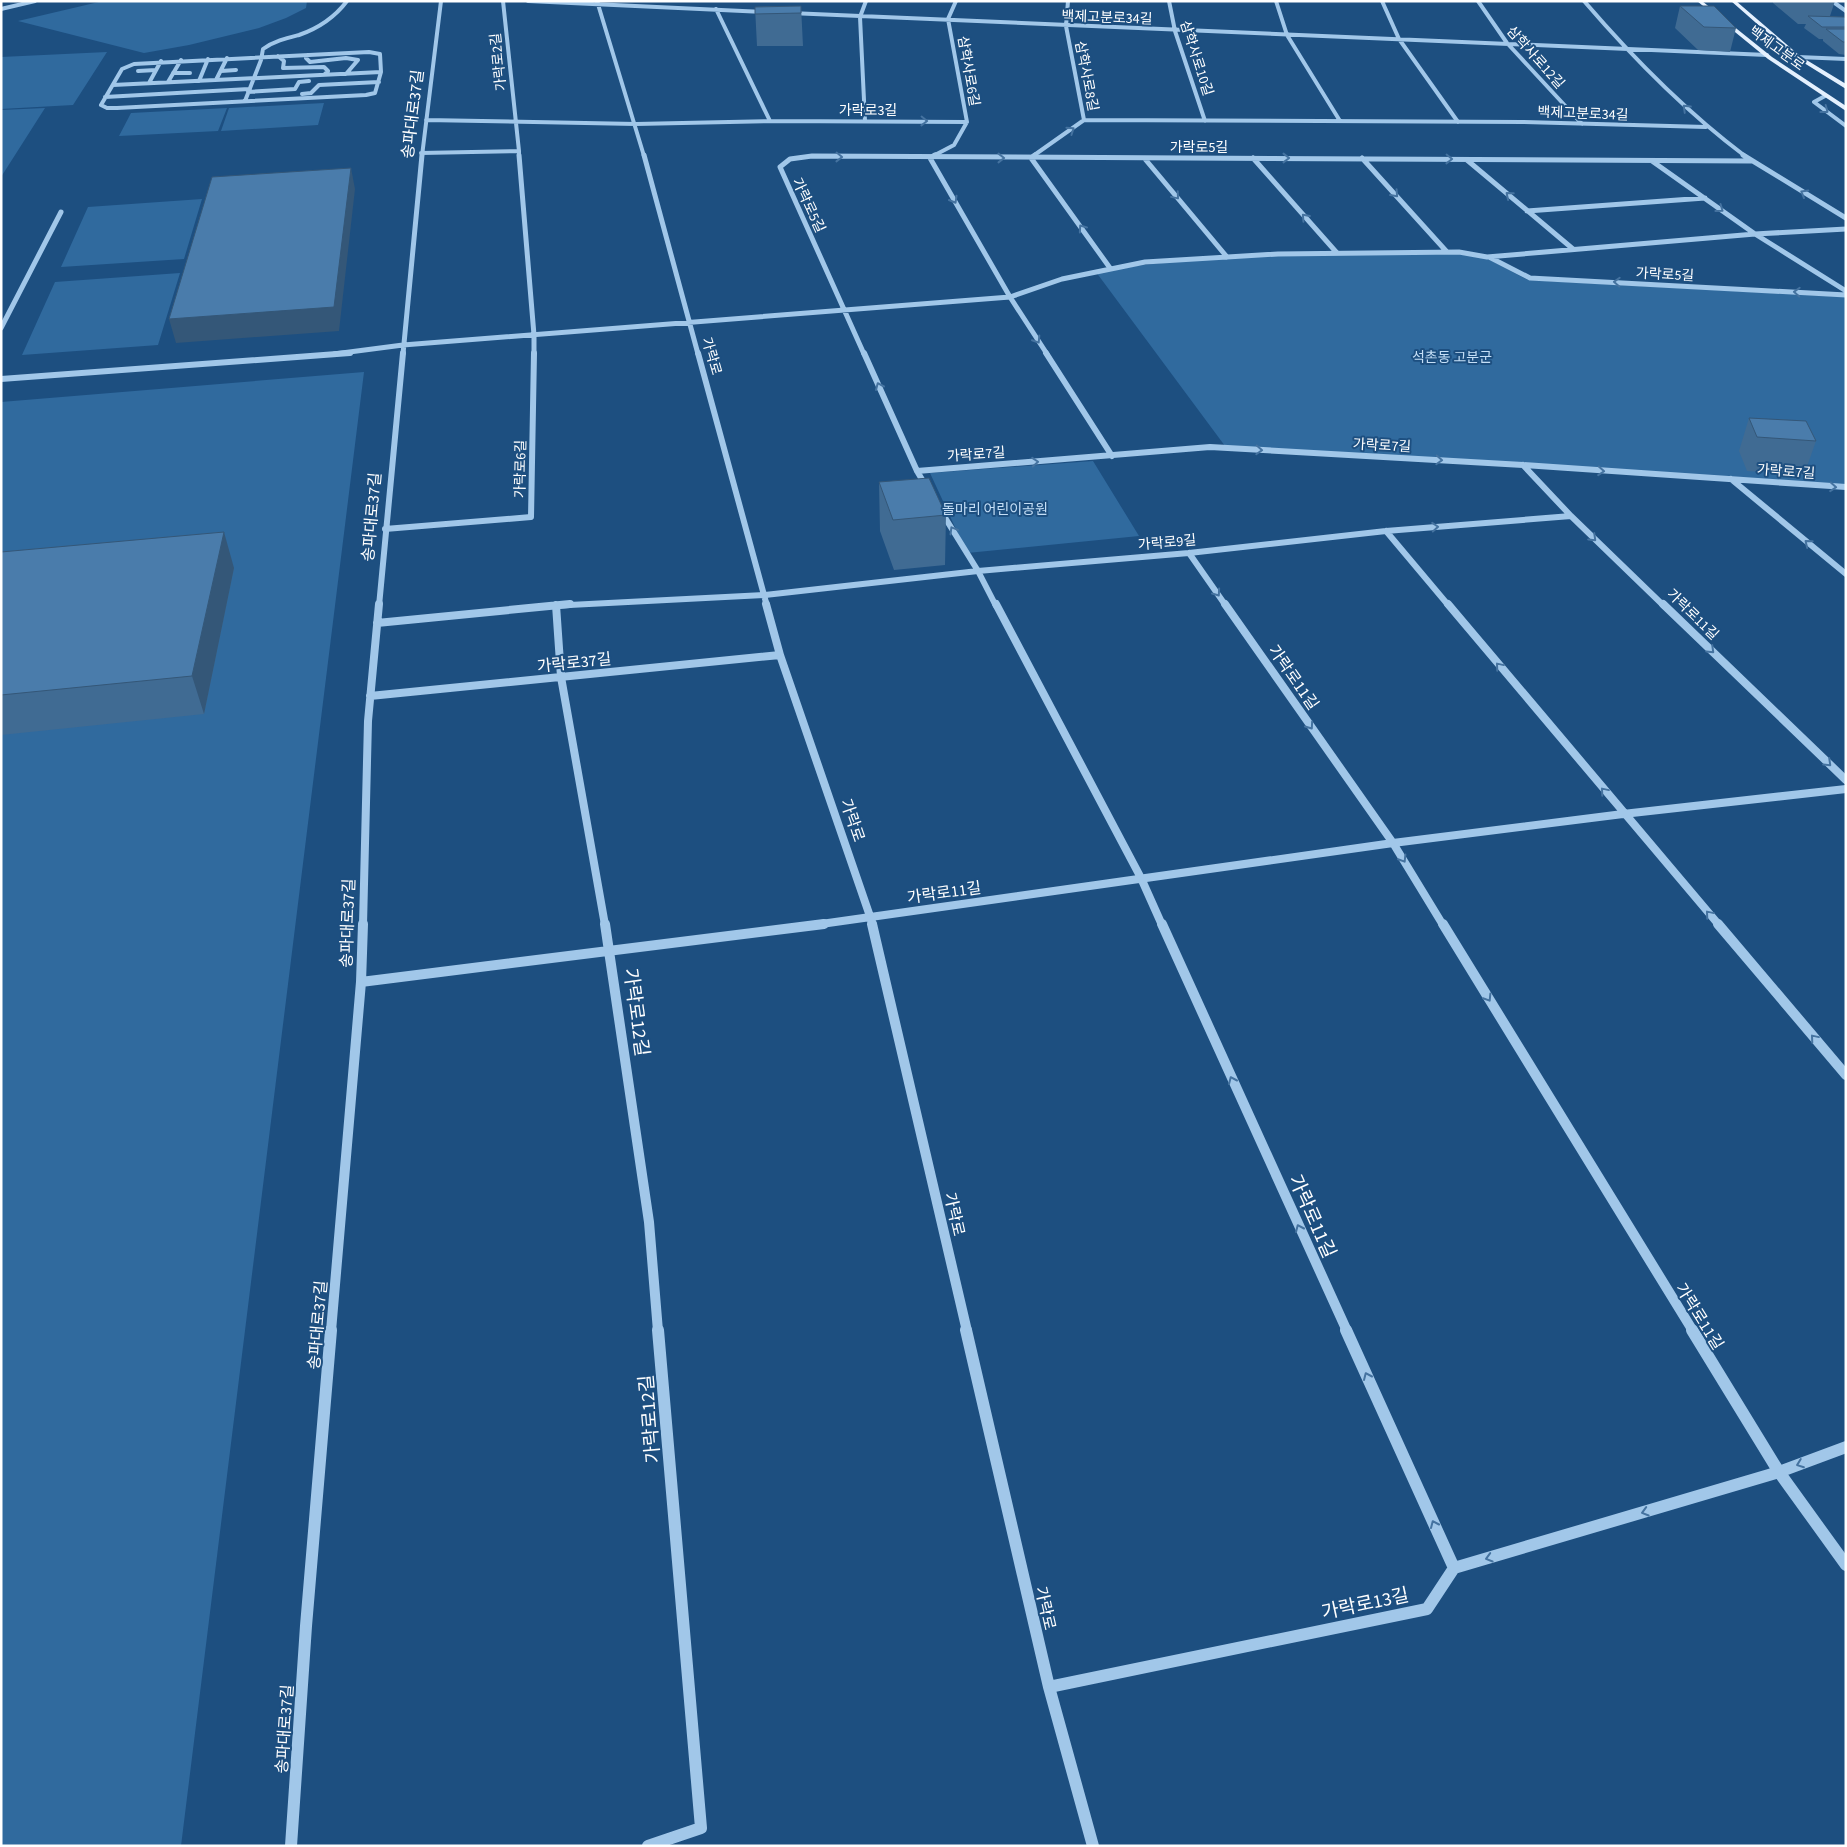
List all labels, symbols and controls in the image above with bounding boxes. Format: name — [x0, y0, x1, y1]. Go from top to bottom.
street label: 백제고분로34길 — [1061, 6, 1153, 30]
street label: 삼학사로10길 — [1174, 18, 1218, 99]
street label: 삼학사로12길 — [1502, 22, 1569, 93]
street label: 백제고분로 — [1744, 22, 1808, 76]
street label: 가락로2길 — [486, 32, 512, 92]
street label: 삼학사로6길 — [952, 34, 984, 108]
street label: 삼학사로8길 — [1069, 39, 1103, 113]
street label: 송파대로37길 — [397, 68, 429, 160]
street label: 가락로3길 — [839, 101, 897, 121]
street label: 백제고분로34길 — [1537, 102, 1629, 126]
one-way arrow — [1683, 105, 1692, 114]
one-way arrow — [1819, 105, 1828, 113]
one-way arrow — [920, 116, 928, 126]
one-way arrow — [1065, 127, 1075, 136]
street label: 가락로5길 — [1170, 138, 1228, 158]
one-way arrow — [836, 152, 843, 162]
one-way arrow — [998, 153, 1006, 163]
one-way arrow — [1283, 153, 1291, 163]
one-way arrow — [1446, 154, 1453, 164]
street label: 가락로5길 — [787, 175, 830, 236]
one-way arrow — [1389, 188, 1398, 197]
one-way arrow — [1800, 190, 1809, 200]
one-way arrow — [1171, 191, 1180, 200]
one-way arrow — [1505, 192, 1514, 201]
one-way arrow — [948, 195, 958, 204]
one-way arrow — [1714, 203, 1724, 212]
one-way arrow — [1302, 213, 1311, 222]
one-way arrow — [1079, 225, 1088, 234]
street label: 가락로5길 — [1635, 263, 1695, 287]
one-way arrow — [1613, 277, 1621, 288]
one-way arrow — [1793, 287, 1801, 298]
one-way arrow — [1031, 334, 1040, 344]
street label: 가락로 — [696, 335, 726, 378]
park label: 석촌동 고분군 — [1412, 348, 1492, 368]
one-way arrow — [875, 382, 885, 391]
street label: 가락로7길 — [1352, 434, 1412, 458]
street label: 가락로6길 — [510, 440, 532, 498]
street label: 가락로7길 — [946, 443, 1006, 467]
one-way arrow — [1255, 445, 1263, 456]
one-way arrow — [1435, 455, 1443, 466]
one-way arrow — [1032, 457, 1040, 468]
street label: 가락로7길 — [1756, 460, 1816, 484]
one-way arrow — [1597, 465, 1605, 476]
street label: 송파대로37길 — [357, 472, 387, 563]
one-way arrow — [1829, 481, 1837, 492]
park label: 돌마리 어린이공원 — [942, 500, 1048, 520]
one-way arrow — [1431, 522, 1439, 533]
one-way arrow — [949, 526, 959, 535]
street label: 가락로9길 — [1137, 530, 1197, 556]
one-way arrow — [1588, 532, 1597, 541]
one-way arrow — [1805, 541, 1814, 549]
street label: 가락로11길 — [1662, 585, 1723, 645]
one-way arrow — [1211, 587, 1220, 596]
street label: 가락로11길 — [1263, 641, 1324, 715]
one-way arrow — [1705, 644, 1714, 653]
street label: 가락로37길 — [536, 648, 612, 678]
one-way arrow — [1497, 663, 1505, 672]
one-way arrow — [1304, 720, 1313, 729]
one-way arrow — [1822, 757, 1831, 766]
one-way arrow — [1600, 787, 1609, 796]
street label: 가락로 — [834, 796, 870, 845]
one-way arrow — [1396, 854, 1406, 863]
street label: 가락로11길 — [906, 877, 983, 909]
street label: 송파대로37길 — [335, 878, 361, 968]
one-way arrow — [1706, 911, 1715, 920]
street label: 가락로12길 — [616, 966, 655, 1058]
one-way arrow — [1481, 992, 1491, 1001]
one-way arrow — [1811, 1035, 1820, 1044]
one-way arrow — [1228, 1076, 1238, 1085]
street label: 가락로11길 — [1281, 1171, 1342, 1263]
street label: 가락로 — [938, 1190, 970, 1238]
one-way arrow — [1295, 1224, 1306, 1233]
street label: 가락로11길 — [1670, 1279, 1728, 1354]
street label: 송파대로37길 — [303, 1280, 333, 1371]
one-way arrow — [1362, 1372, 1373, 1381]
street label: 가락로12길 — [633, 1373, 668, 1464]
one-way arrow — [1796, 1458, 1805, 1468]
one-way arrow — [1641, 1506, 1650, 1516]
one-way arrow — [1429, 1520, 1440, 1529]
one-way arrow — [1486, 1552, 1494, 1562]
street label: 가락로13길 — [1319, 1582, 1412, 1627]
street label: 가락로 — [1029, 1584, 1061, 1632]
street label: 송파대로37길 — [271, 1684, 299, 1774]

